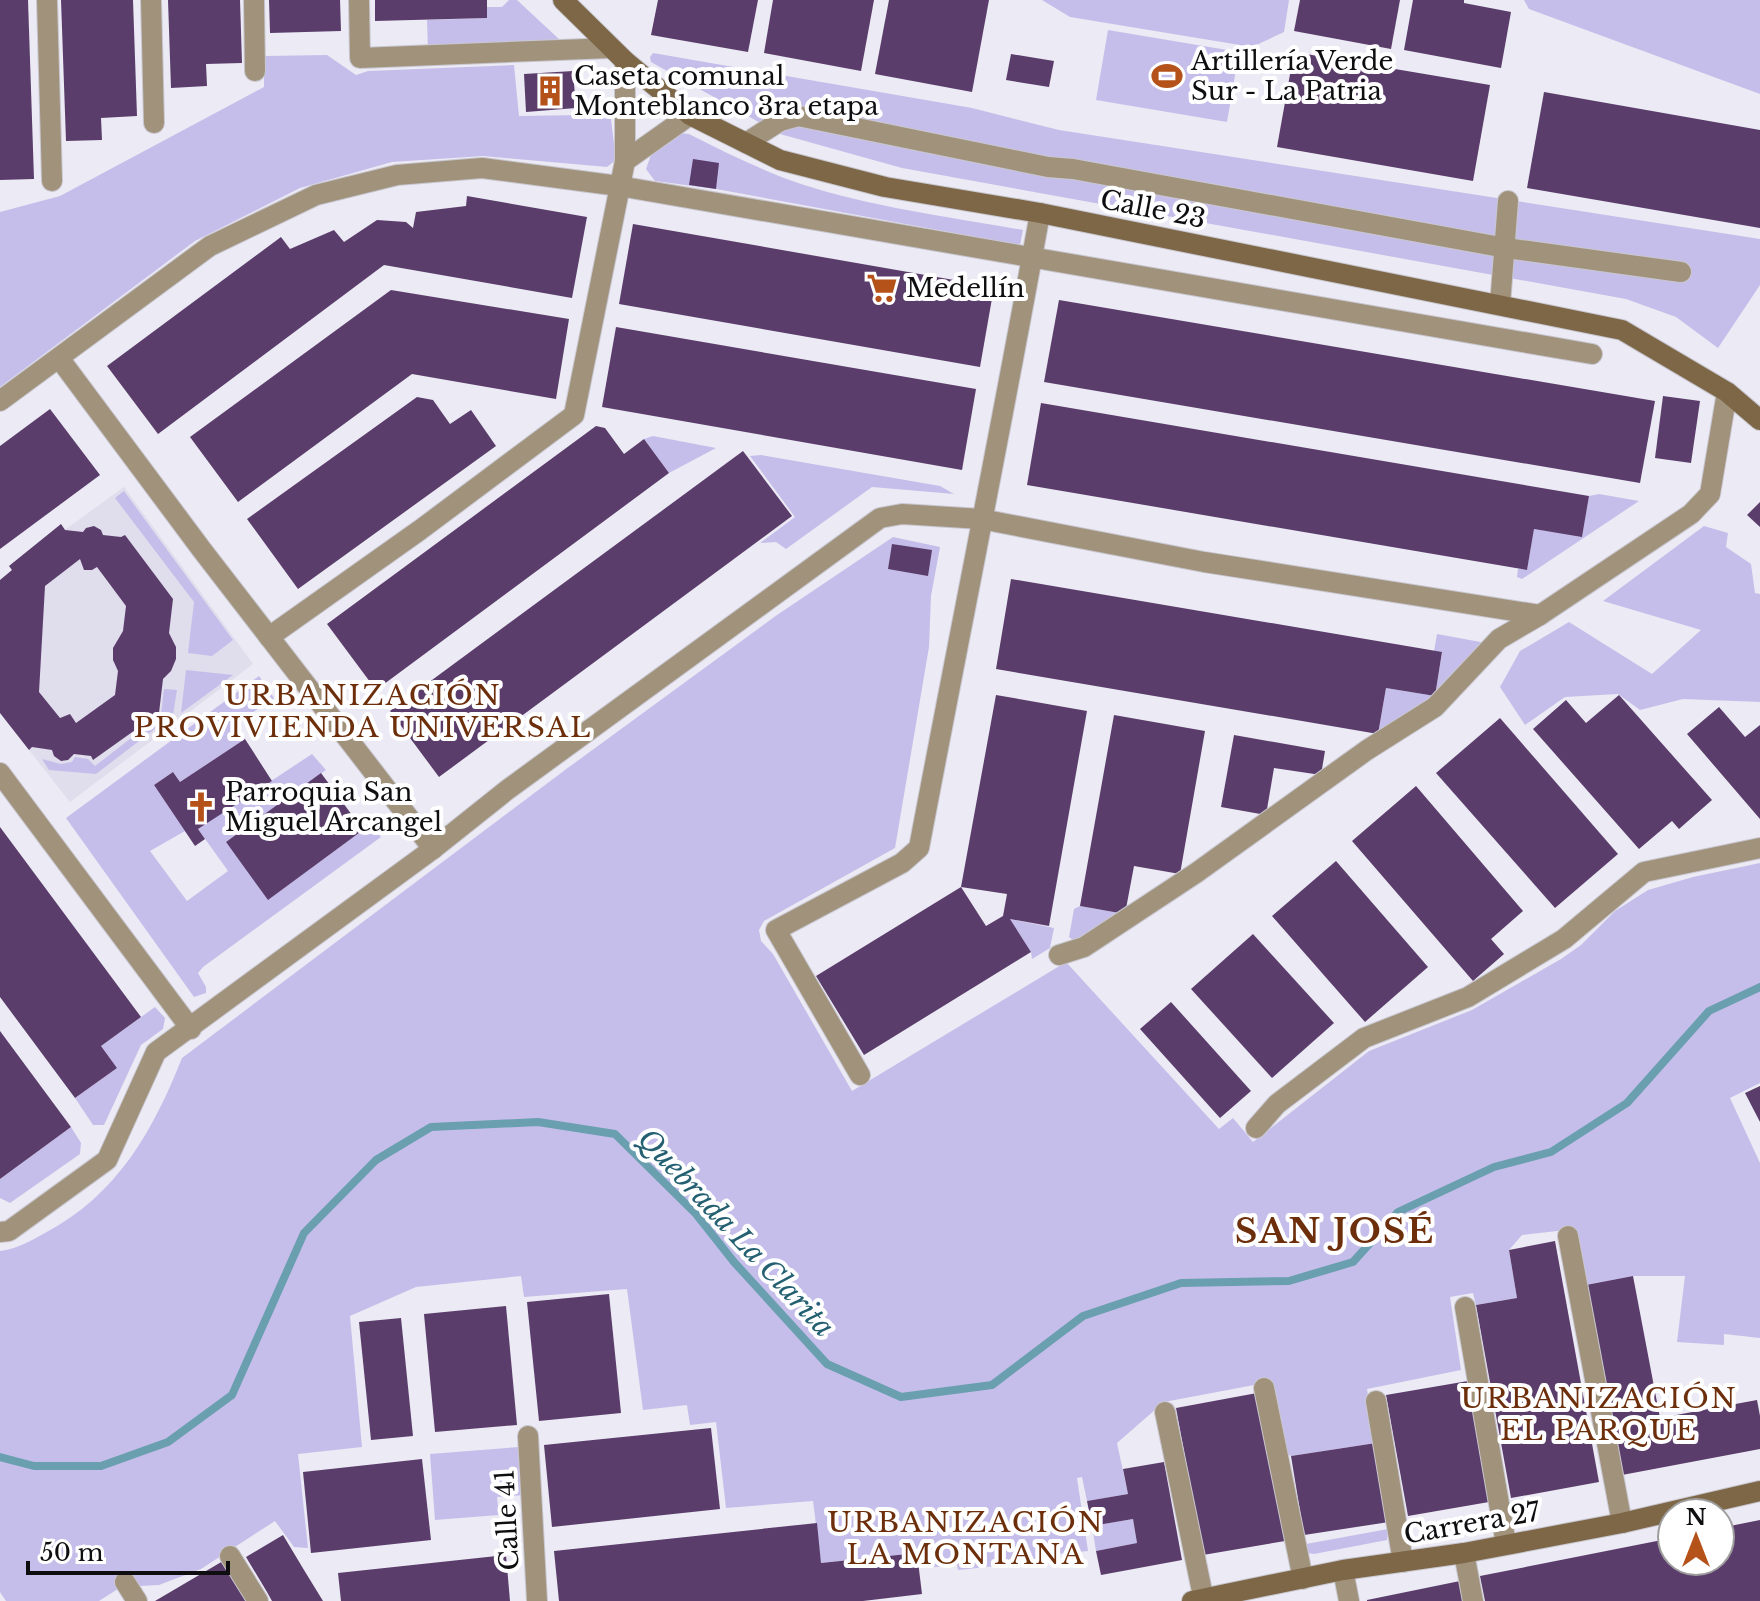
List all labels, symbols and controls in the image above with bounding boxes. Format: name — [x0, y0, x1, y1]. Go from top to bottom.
place label: Artillería Verde Sur - La Patria — [1190, 45, 1393, 107]
sports icon: Artillería Verde Sur - La Patria — [1150, 59, 1184, 93]
place label: Caseta comunal Monteblanco 3ra etapa — [574, 60, 879, 122]
building icon: Caseta comunal Monteblanco 3ra etapa — [533, 74, 567, 108]
street label: Calle 23 — [1098, 183, 1208, 235]
supermarket icon: Medellín — [865, 271, 899, 305]
place label: Medellín — [906, 272, 1025, 304]
district label: URBANIZACIÓN PROVIVIENDA UNIVERSAL — [134, 678, 592, 745]
place label: Parroquia San Miguel Arcangel — [225, 776, 442, 838]
church icon: Parroquia San Miguel Arcangel — [184, 790, 218, 824]
water label: Quebrada La Clarita — [631, 1122, 841, 1344]
district label: SAN JOSÉ — [1235, 1210, 1435, 1252]
district label: URBANIZACIÓN EL PARQUE — [1460, 1381, 1738, 1448]
street label: Calle 41 — [488, 1469, 526, 1571]
street label: Carrera 27 — [1401, 1495, 1544, 1551]
north arrow — [1656, 1497, 1736, 1577]
text: N — [1686, 1504, 1707, 1531]
district label: URBANIZACIÓN LA MONTANA — [827, 1505, 1105, 1572]
scale bar — [28, 1525, 228, 1575]
text: 50 m — [40, 1538, 104, 1567]

